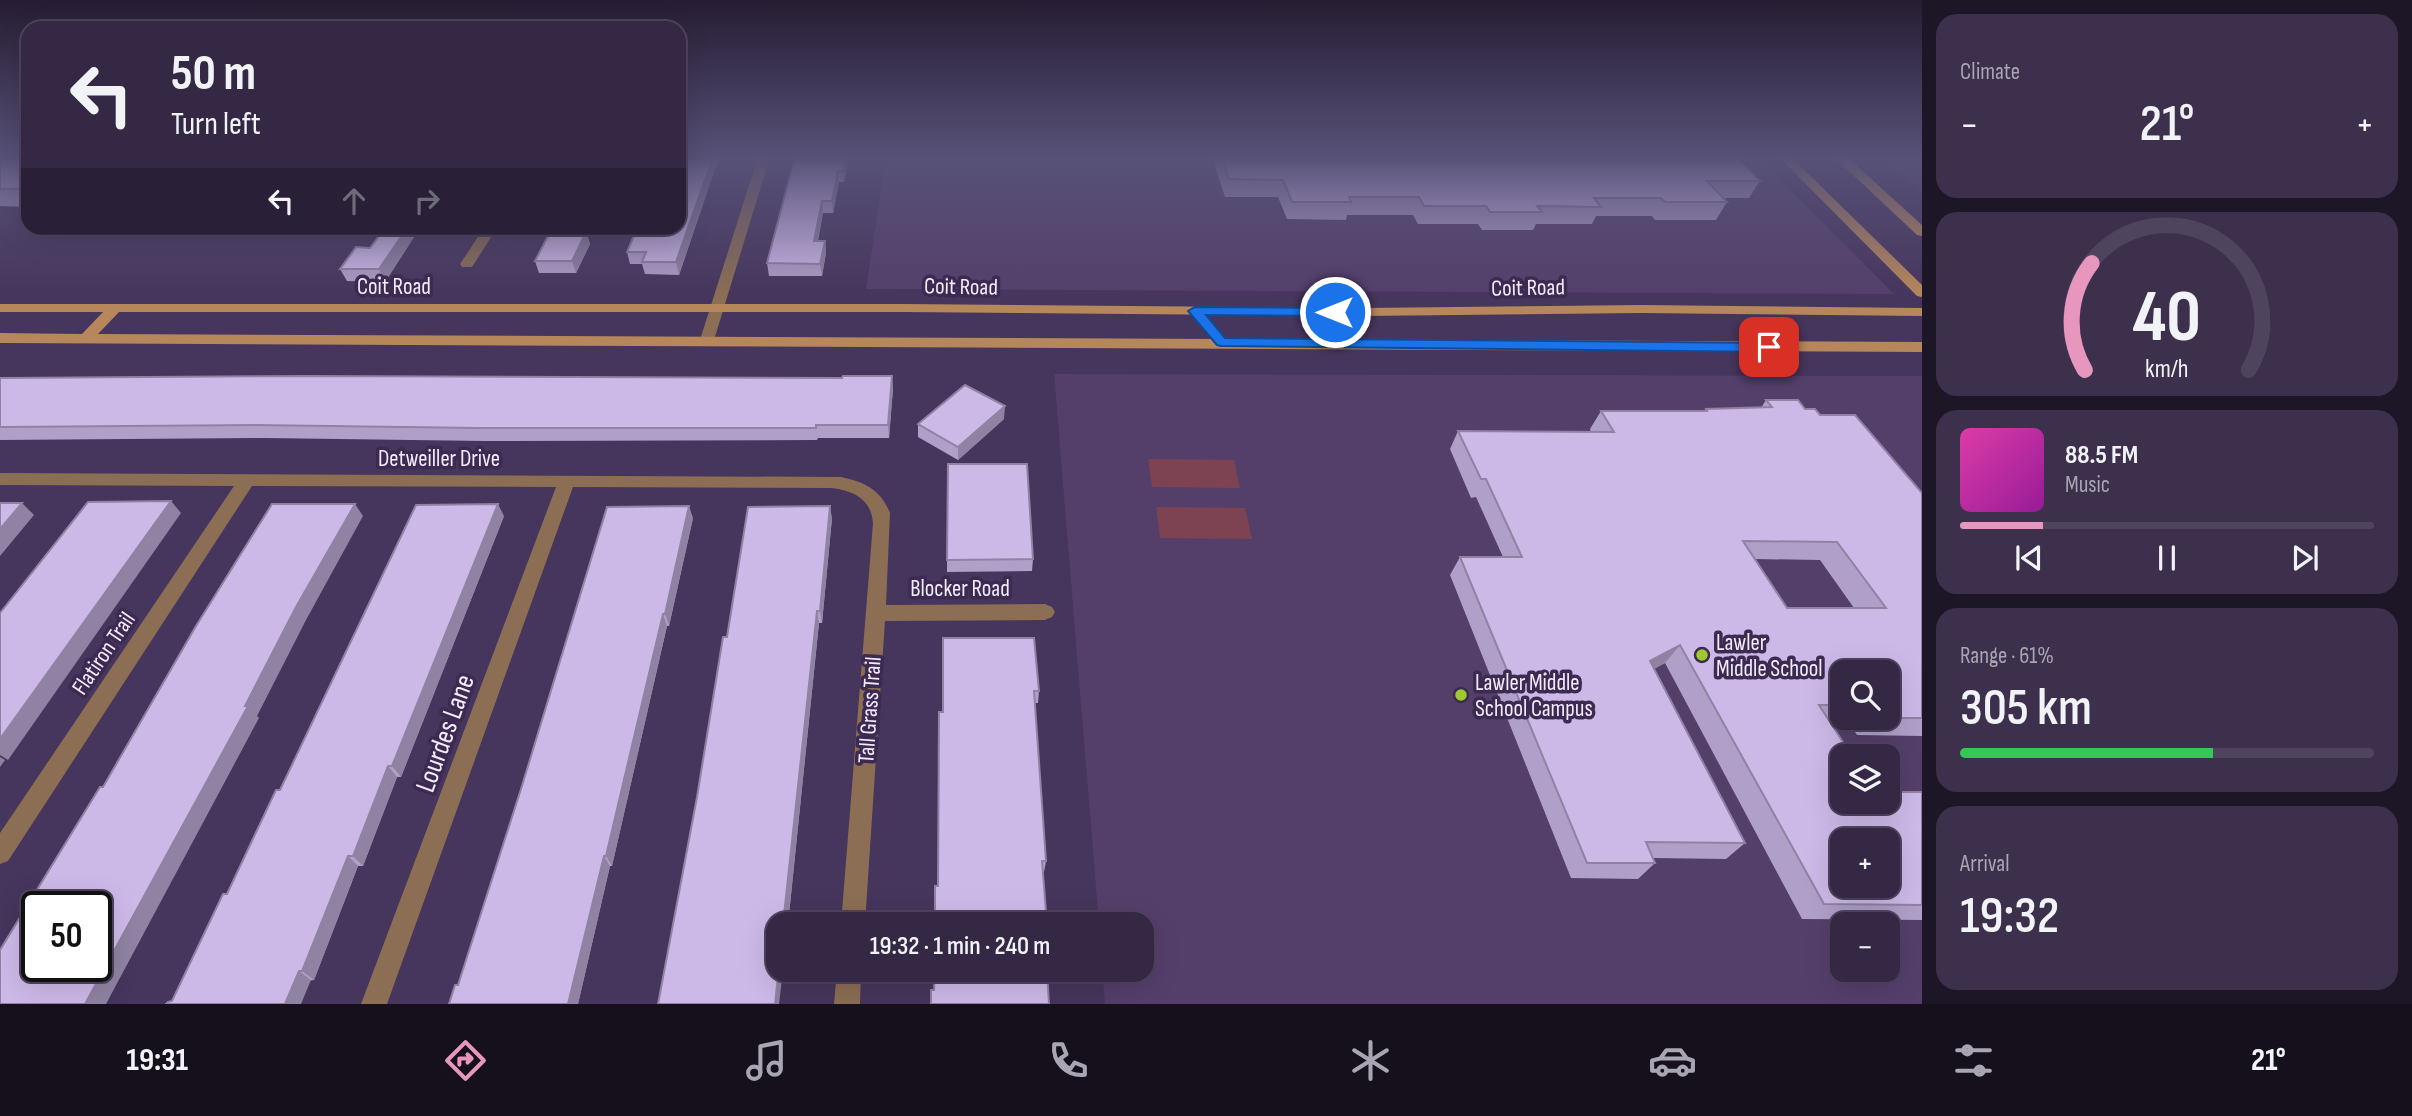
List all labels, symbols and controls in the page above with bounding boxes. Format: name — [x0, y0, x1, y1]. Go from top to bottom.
text: 50 m — [171, 45, 256, 104]
icon: left — [56, 49, 147, 140]
text: Climate — [1960, 58, 2020, 86]
text: 21° — [2140, 93, 2194, 156]
text: − — [1960, 103, 1979, 148]
text: + — [2355, 103, 2374, 148]
text: Turn left — [171, 105, 261, 144]
icon: left — [262, 182, 300, 220]
icon: ahead — [335, 182, 373, 220]
icon: right — [408, 182, 446, 220]
street label: Coit Road — [924, 272, 998, 302]
street label: Coit Road — [357, 273, 431, 301]
street label: Coit Road — [1491, 273, 1565, 303]
text: 40 — [2133, 274, 2201, 362]
position arrow — [1298, 275, 1372, 349]
pin — [1739, 317, 1799, 377]
icon: arrive — [1750, 328, 1788, 366]
text: km/h — [2145, 354, 2189, 385]
text: 88.5 FM — [2065, 440, 2138, 471]
street label: Detweiller Drive — [378, 445, 500, 473]
text: Music — [2065, 471, 2110, 499]
icon: previous — [2010, 539, 2048, 577]
icon: pause — [2148, 539, 2186, 577]
icon: next — [2286, 539, 2324, 577]
street label: Blocker Road — [910, 575, 1010, 603]
street label: Flatiron Trail — [66, 607, 142, 700]
place label: Lawler Middle School — [1716, 629, 1823, 683]
text: Range · 61% — [1960, 642, 2054, 670]
marker: Lawler Middle School — [1694, 647, 1710, 663]
street label: Tall Grass Trail — [852, 656, 888, 764]
map controls — [1830, 660, 1900, 982]
button: search — [1830, 660, 1900, 730]
place label: Lawler Middle School Campus — [1475, 669, 1593, 723]
street label: Lourdes Lane — [409, 670, 482, 797]
text: 305 km — [1960, 677, 2092, 740]
marker: Lawler Middle School Campus — [1453, 687, 1469, 703]
button: layers — [1830, 744, 1900, 814]
button: + — [1830, 828, 1900, 898]
text: Arrival — [1960, 850, 2009, 878]
text: 19:32 — [1960, 885, 2059, 948]
speed limit sign: 50 — [21, 891, 112, 982]
button: − — [1830, 912, 1900, 982]
text: 19:32 · 1 min · 240 m — [870, 931, 1050, 962]
icon: directions — [441, 1036, 490, 1085]
icon: music — [742, 1036, 791, 1085]
icon: phone — [1044, 1036, 1093, 1085]
icon: climate — [1346, 1036, 1395, 1085]
icon: car — [1648, 1036, 1697, 1085]
icon: filters — [1949, 1036, 1998, 1085]
text: 19:31 — [126, 1041, 188, 1080]
text: 21° — [2251, 1041, 2286, 1080]

